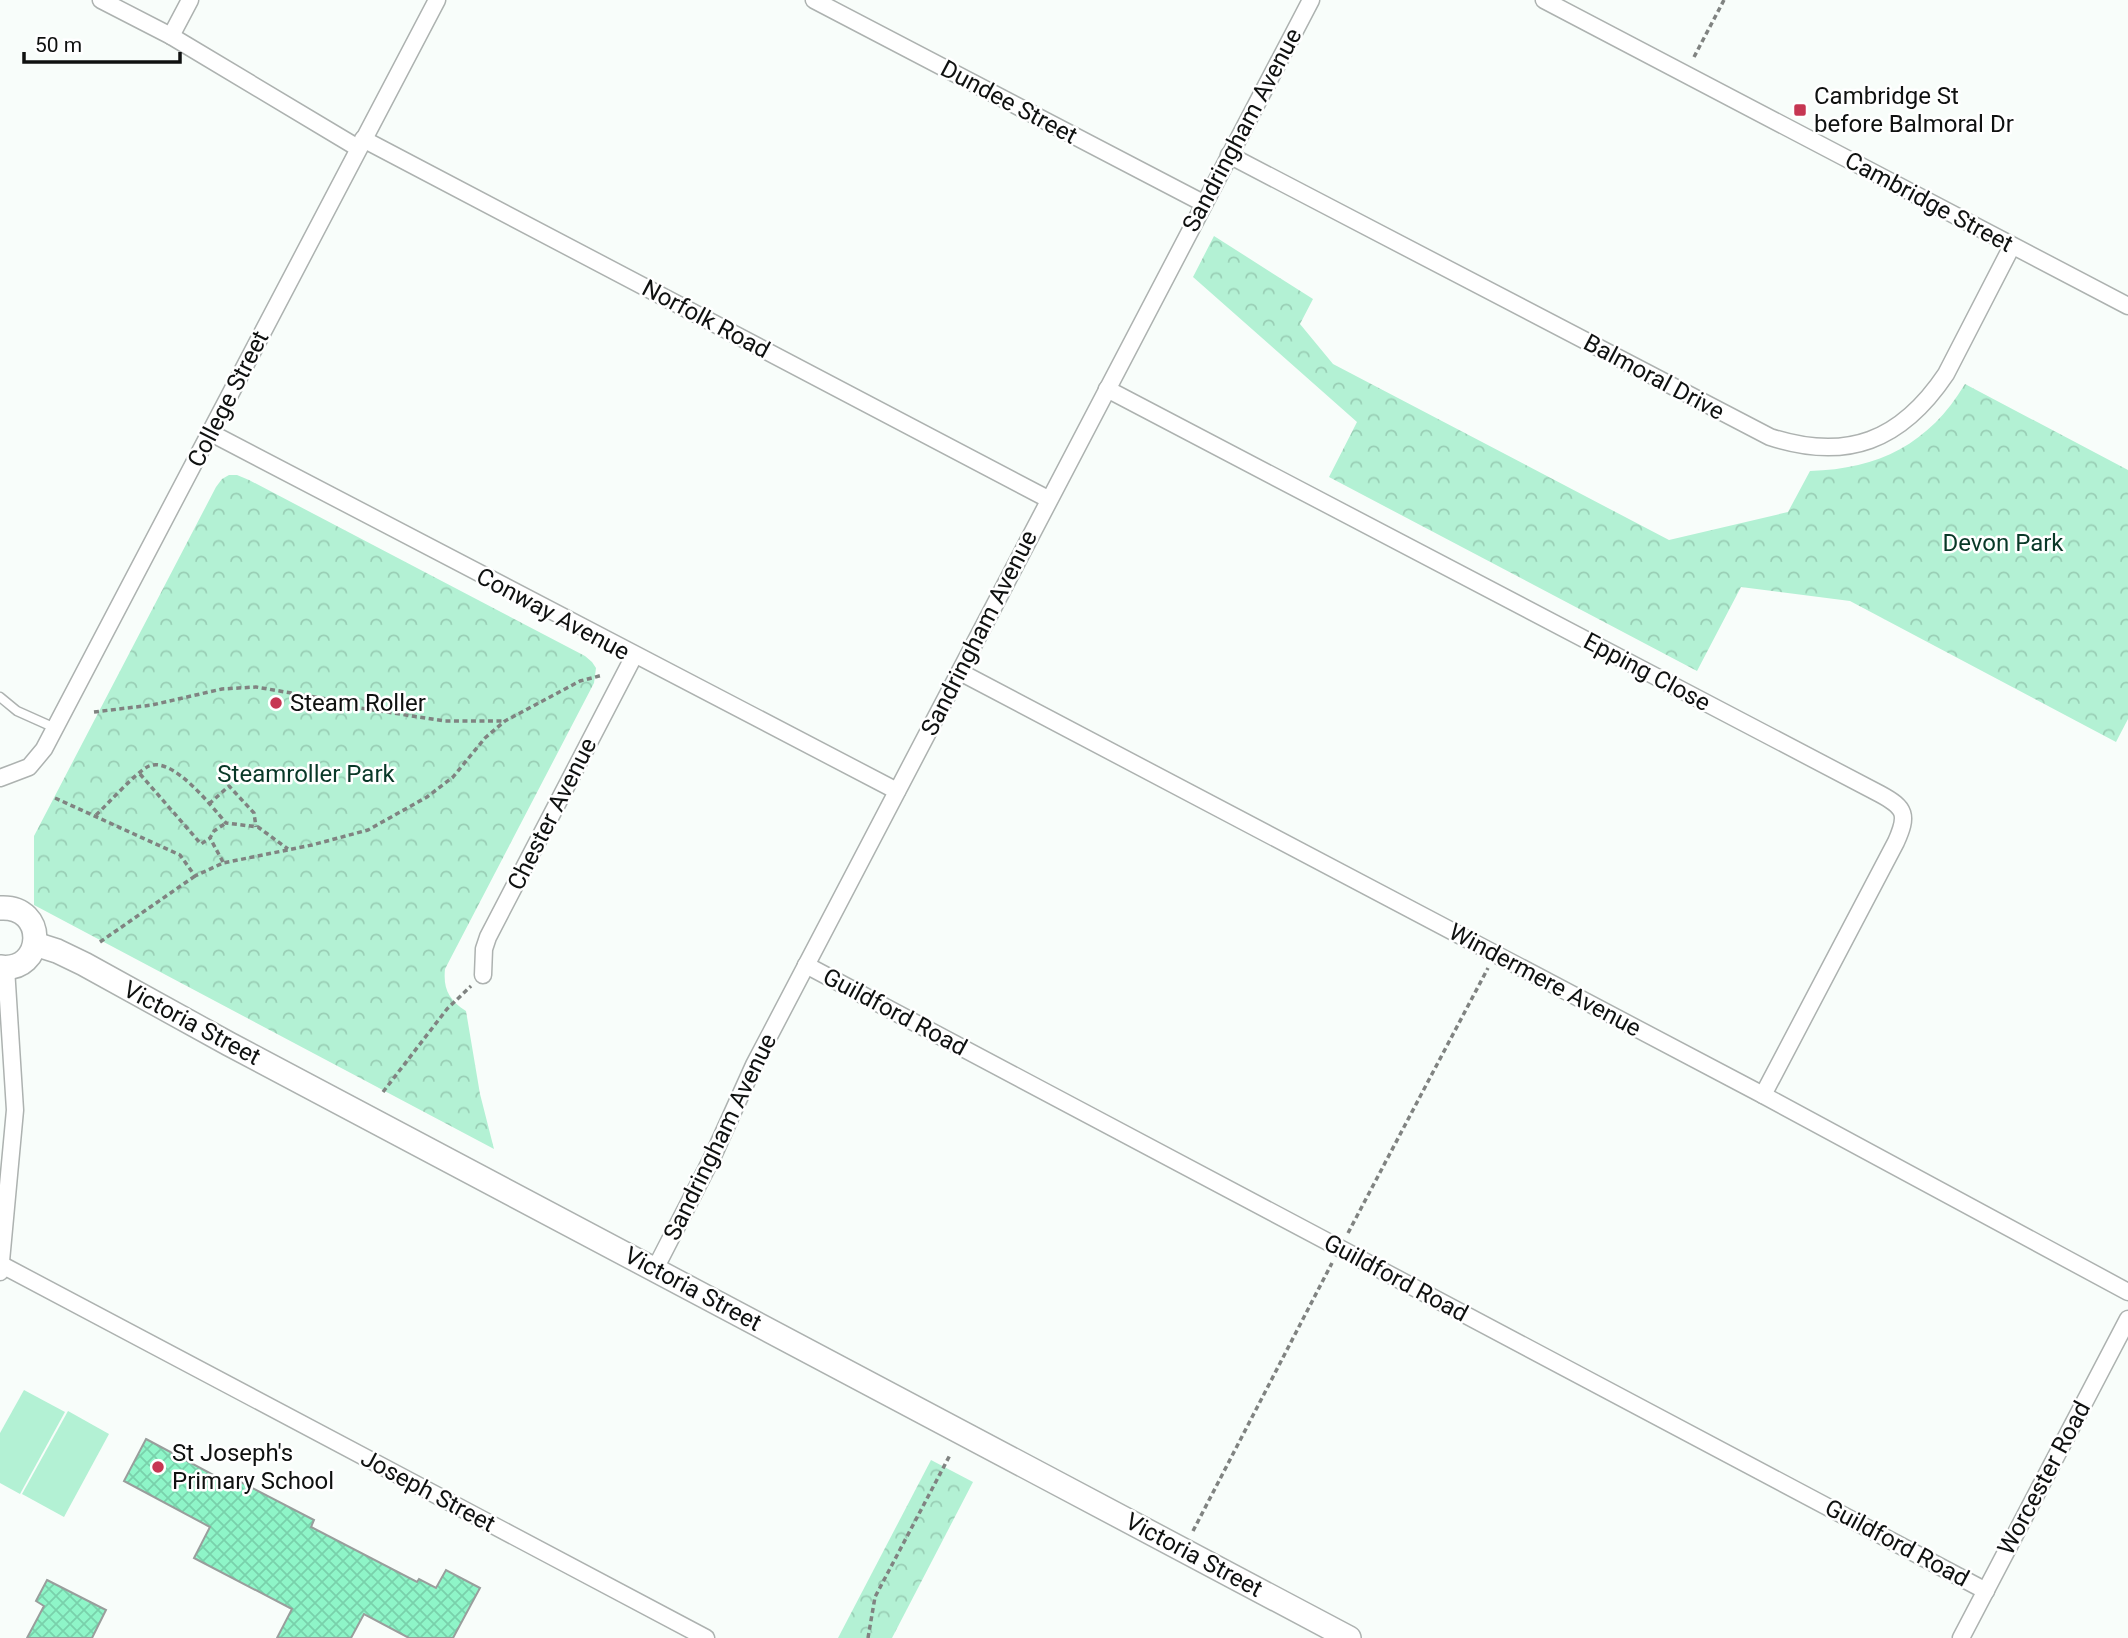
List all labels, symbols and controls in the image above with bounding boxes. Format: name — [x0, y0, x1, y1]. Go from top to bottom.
scale bar — [24, 21, 180, 65]
street label: Sandringham Avenue — [1176, 23, 1308, 237]
text: 50 m — [35, 33, 82, 57]
street label: Dundee Street — [936, 54, 1082, 150]
place label: Cambridge St before Balmoral Dr — [1814, 82, 2014, 138]
marker: Cambridge St before Balmoral Dr — [1792, 102, 1808, 118]
street label: Cambridge Street — [1840, 146, 2018, 258]
street label: Norfolk Road — [638, 274, 774, 364]
street label: College Street — [182, 326, 274, 472]
street label: Balmoral Drive — [1579, 328, 1729, 426]
street label: Sandringham Avenue — [915, 526, 1043, 740]
park label: Devon Park — [1942, 529, 2064, 557]
street label: Conway Avenue — [472, 562, 634, 666]
street label: Epping Close — [1579, 627, 1715, 717]
place label: Steam Roller — [290, 689, 426, 717]
marker: Steam Roller — [268, 695, 284, 711]
street label: Chester Avenue — [502, 733, 602, 895]
park label: Steamroller Park — [217, 760, 396, 788]
street label: Windermere Avenue — [1444, 917, 1646, 1043]
street label: Guildford Road — [818, 962, 972, 1062]
street label: Victoria Street — [119, 975, 265, 1071]
street label: Sandringham Avenue — [658, 1029, 782, 1245]
street label: Guildford Road — [1319, 1228, 1473, 1328]
street label: Victoria Street — [620, 1241, 766, 1337]
street label: Worcester Road — [1992, 1396, 2096, 1560]
place label: St Joseph's Primary School — [172, 1439, 334, 1495]
street label: Joseph Street — [356, 1444, 500, 1538]
marker: St Joseph's Primary School — [150, 1459, 166, 1475]
street label: Guildford Road — [1820, 1493, 1974, 1593]
street label: Victoria Street — [1121, 1507, 1267, 1603]

